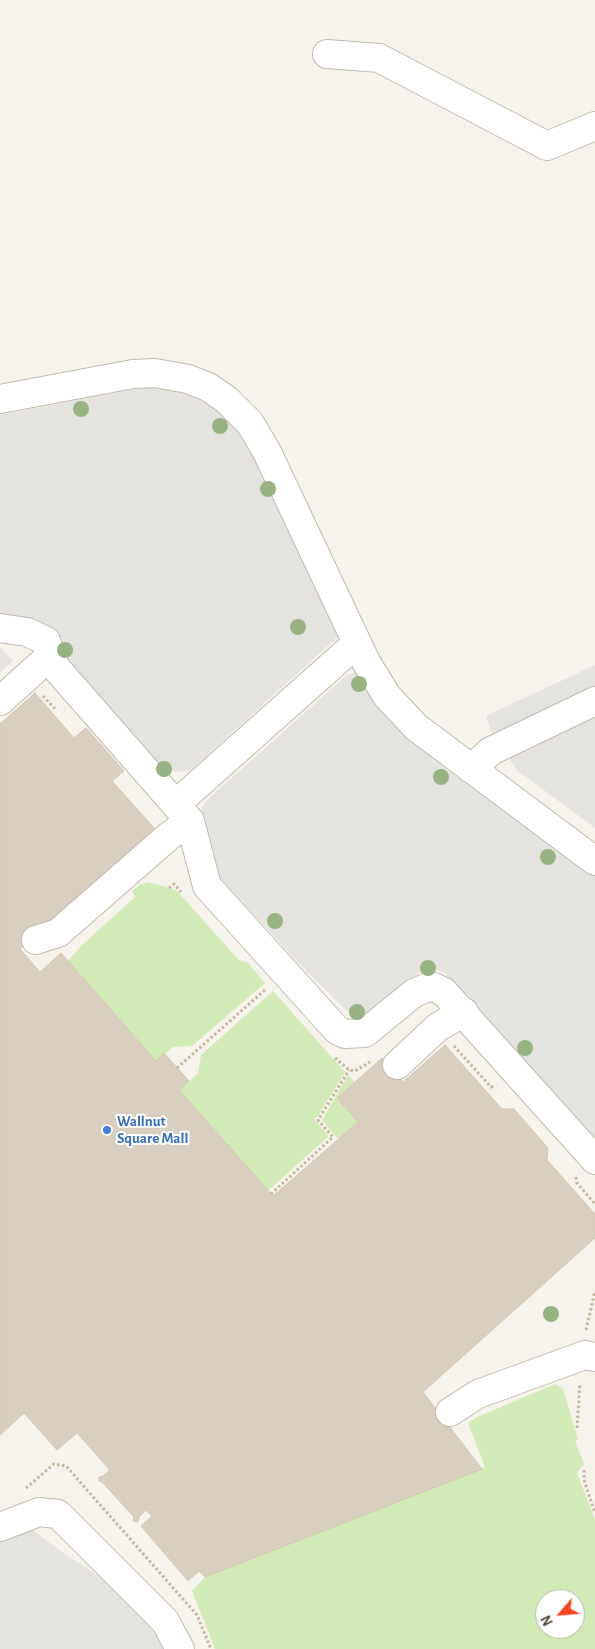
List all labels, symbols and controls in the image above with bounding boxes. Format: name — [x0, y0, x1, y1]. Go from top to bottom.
place label: Wallnut Square Mall — [117, 1112, 188, 1147]
marker: Wallnut Square Mall — [101, 1124, 113, 1136]
north arrow — [535, 1589, 585, 1639]
text: N — [539, 1613, 556, 1628]

